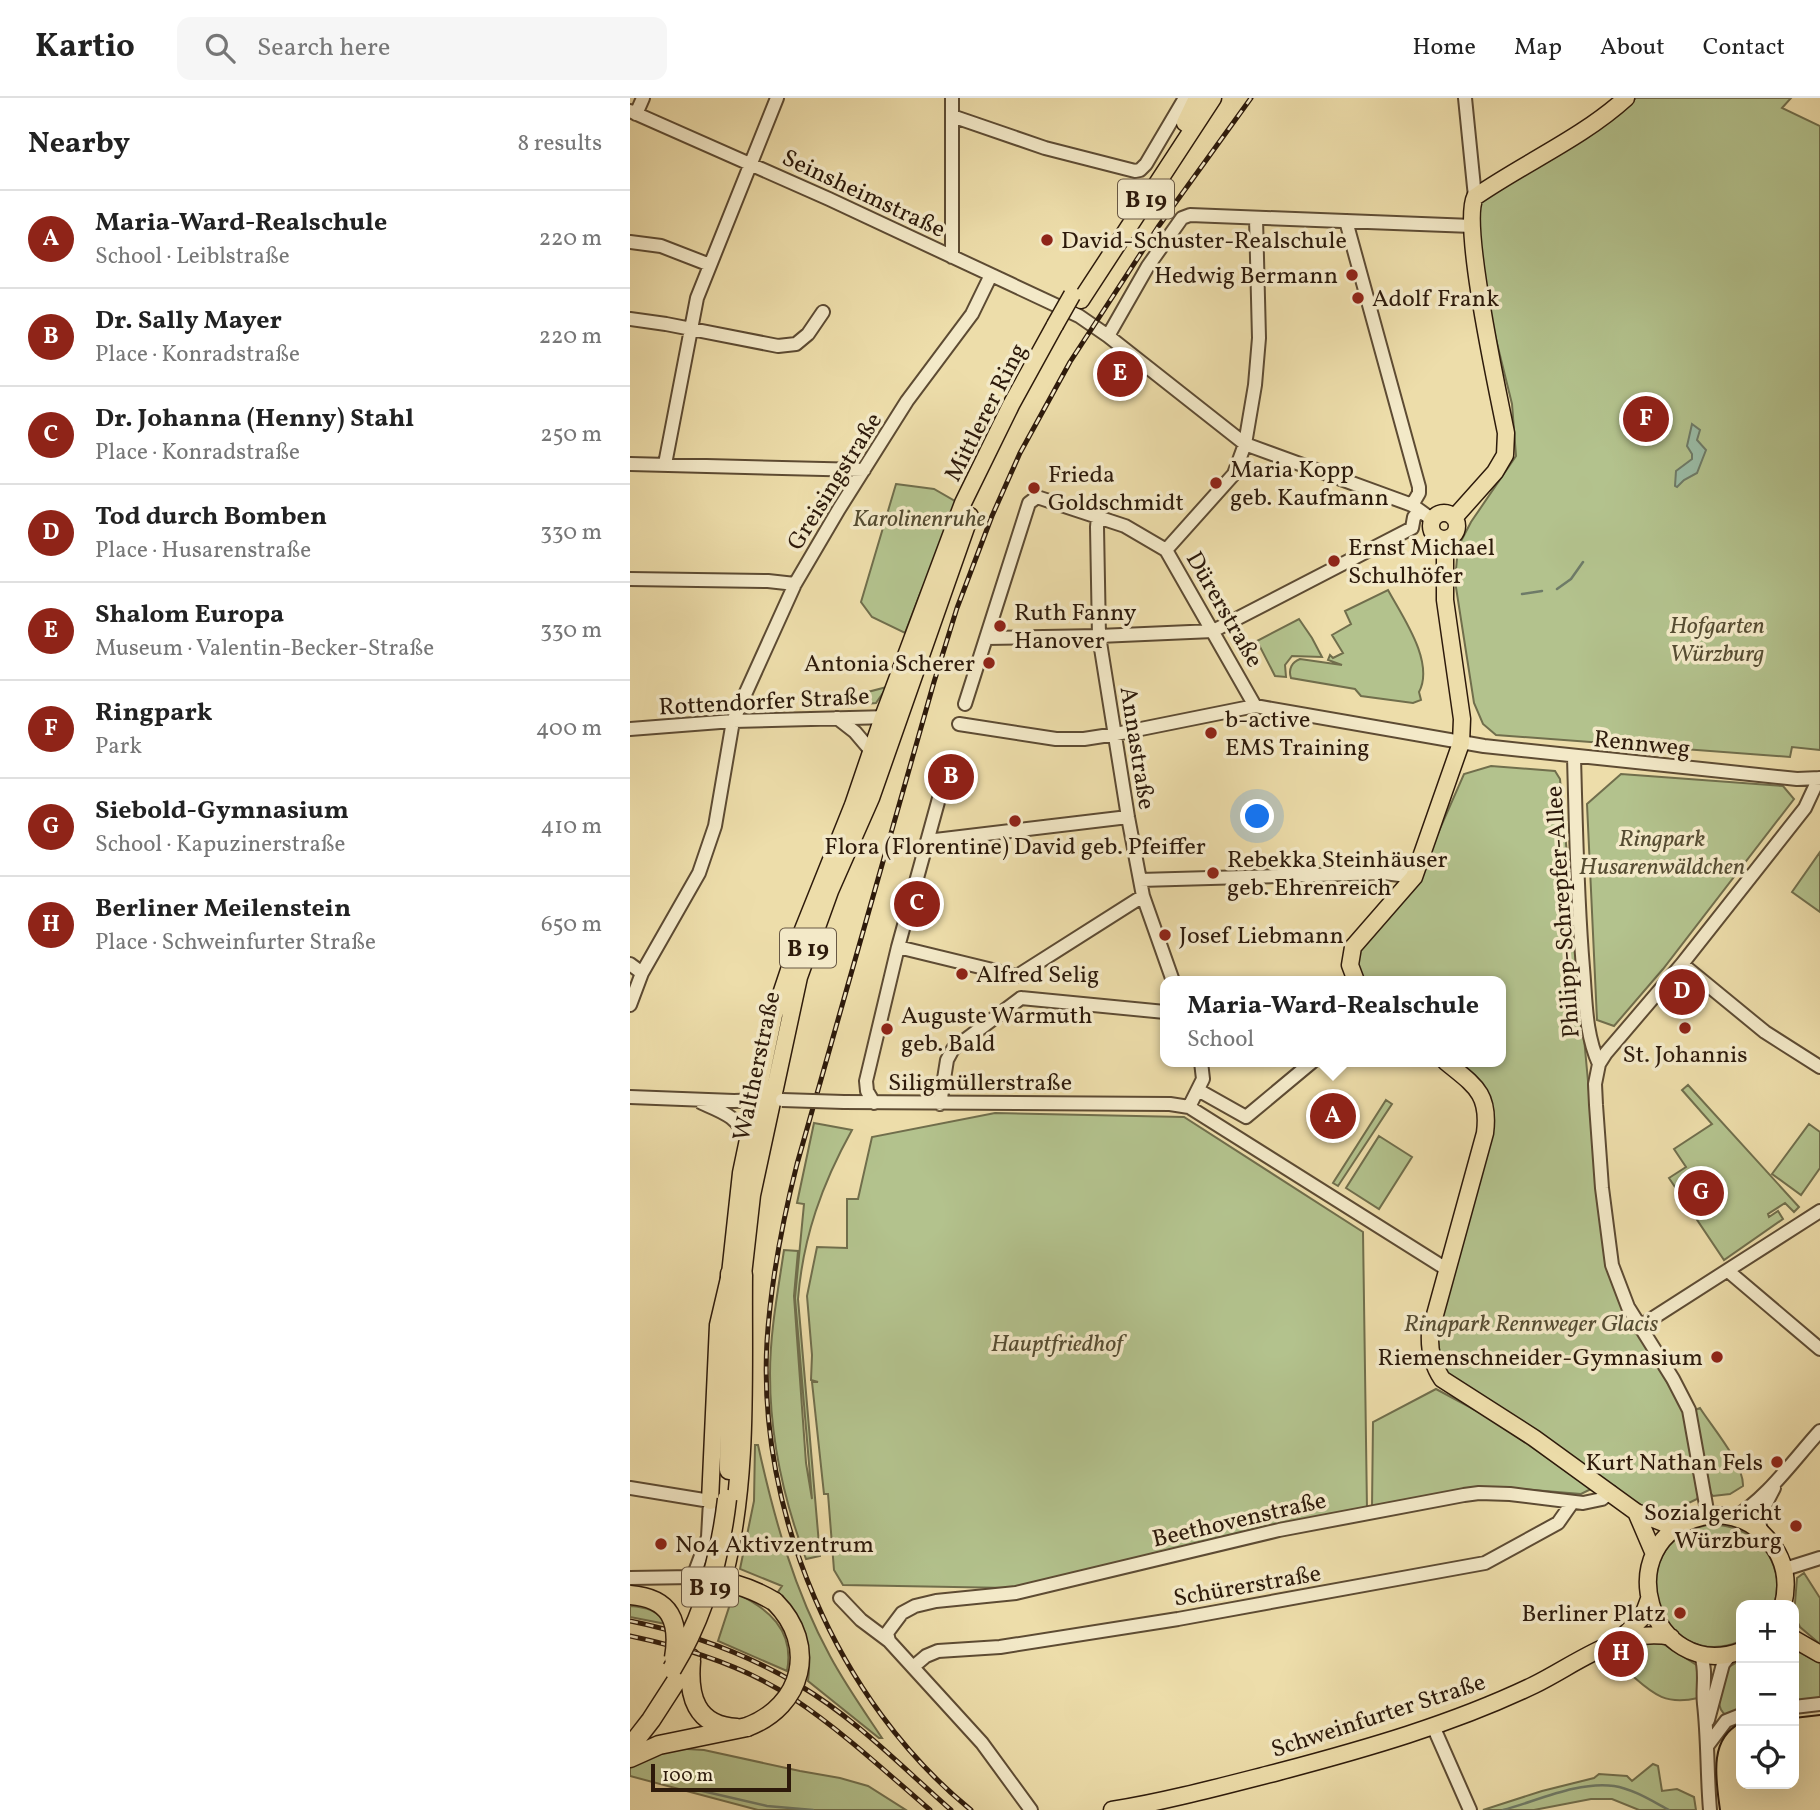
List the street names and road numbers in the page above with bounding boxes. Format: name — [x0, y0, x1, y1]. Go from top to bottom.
street label: Seinsheimstraße — [776, 142, 951, 248]
road number: B 19 — [1118, 180, 1174, 218]
street label: Mittlerer Ring — [937, 338, 1036, 488]
street label: Greisingstraße — [780, 407, 892, 558]
street label: Dürerstraße — [1176, 546, 1270, 674]
street label: Rottendorfer Straße — [658, 680, 870, 725]
street label: Annastraße — [1110, 684, 1163, 812]
street label: Rennweg — [1592, 723, 1692, 767]
street label: Philipp-Schrepfer-Allee — [1538, 785, 1590, 1039]
road number: B 19 — [780, 928, 836, 968]
street label: Waltherstraße — [726, 988, 790, 1144]
street label: Siligmüllerstraße — [888, 1067, 1072, 1101]
street label: Beethovenstraße — [1149, 1484, 1330, 1557]
street label: Schürerstraße — [1171, 1557, 1324, 1617]
road number: B 19 — [682, 1568, 738, 1606]
street label: Schweinfurter Straße — [1267, 1666, 1490, 1768]

